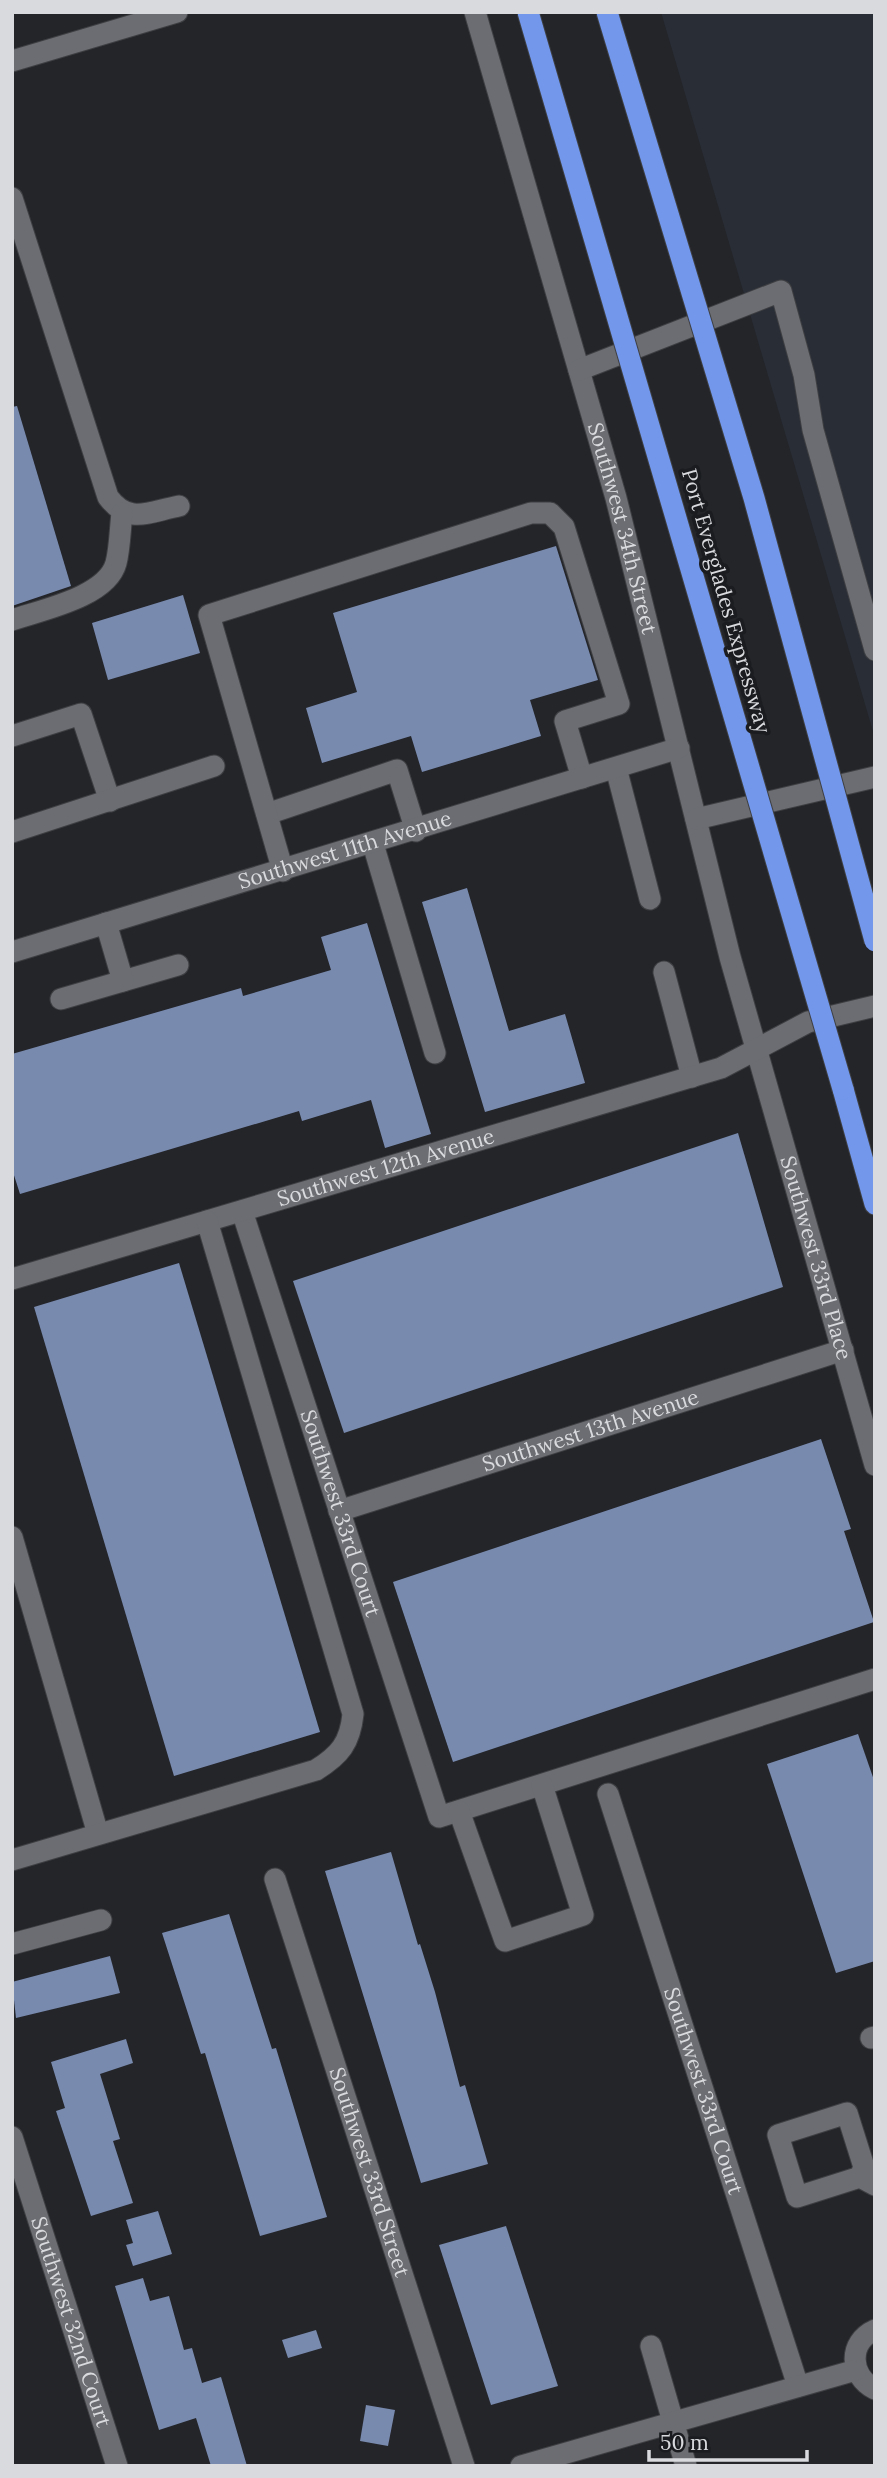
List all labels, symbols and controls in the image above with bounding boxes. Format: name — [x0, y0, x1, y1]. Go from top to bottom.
street label: Southwest 34th Street — [582, 419, 663, 638]
street label: Port Everglades Expressway — [676, 465, 777, 736]
street label: Southwest 11th Avenue — [235, 804, 455, 895]
street label: Southwest 12th Avenue — [274, 1122, 497, 1212]
street label: Southwest 33rd Place — [774, 1153, 858, 1363]
street label: Southwest 13th Avenue — [479, 1383, 702, 1477]
street label: Southwest 33rd Court — [295, 1406, 387, 1621]
street label: Southwest 33rd Court — [658, 1984, 750, 2199]
street label: Southwest 33rd Street — [323, 2064, 417, 2281]
street label: Southwest 32nd Court — [25, 2213, 118, 2431]
scale bar — [649, 2418, 806, 2462]
text: 50 m — [660, 2429, 709, 2456]

